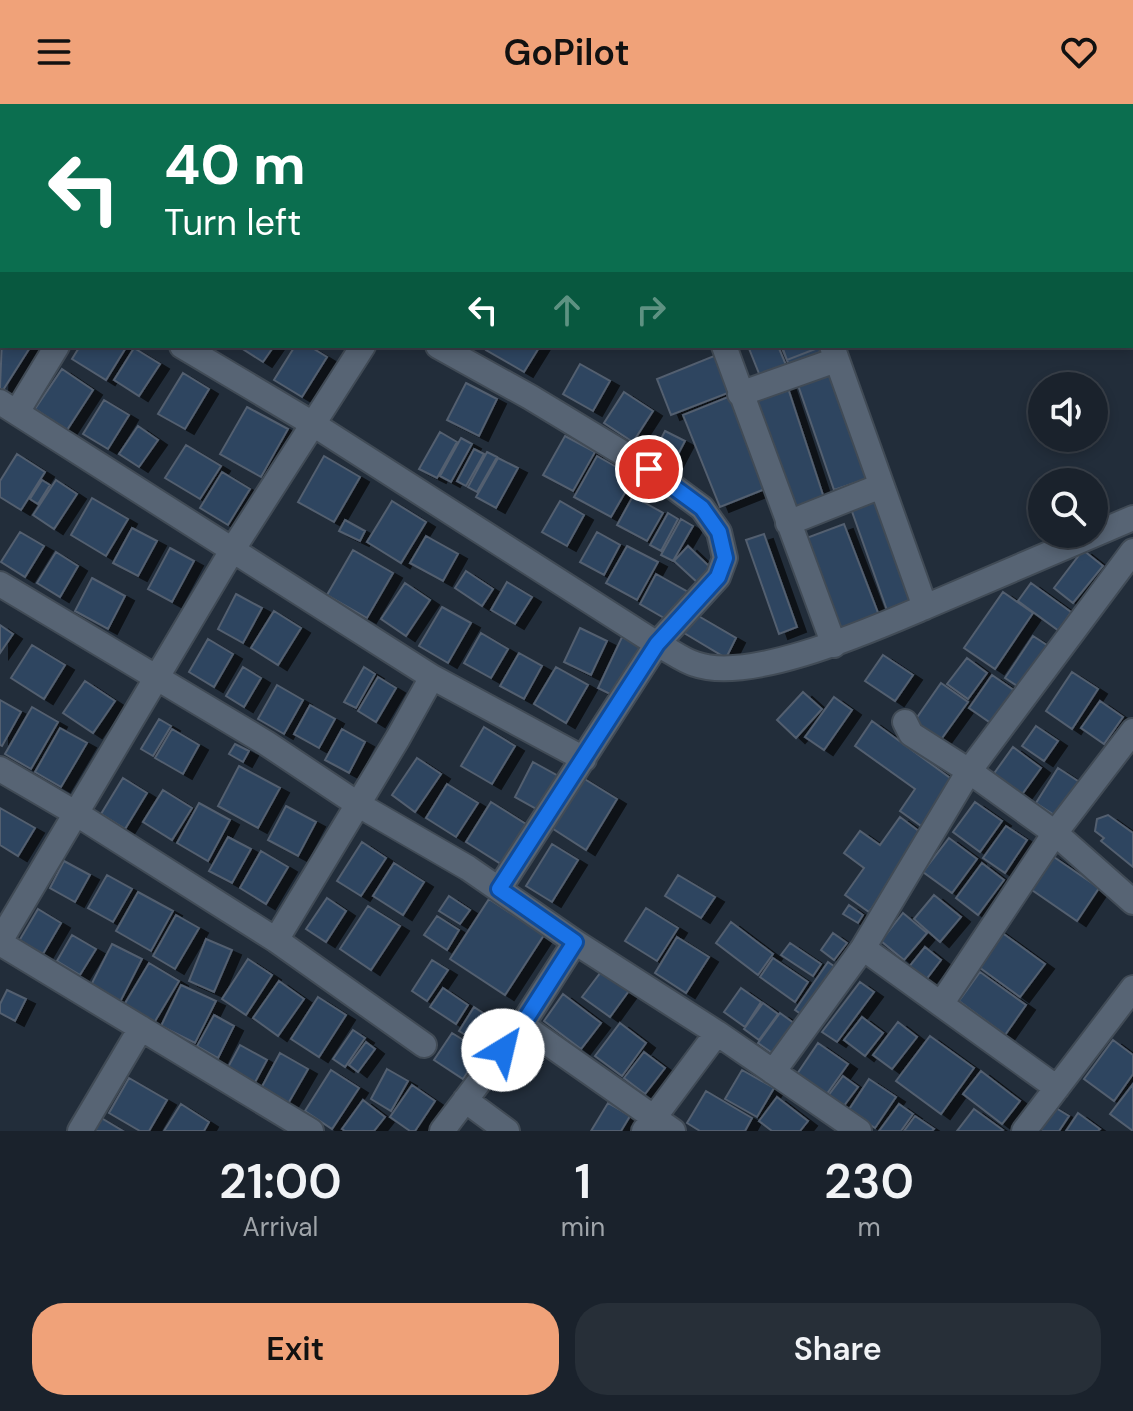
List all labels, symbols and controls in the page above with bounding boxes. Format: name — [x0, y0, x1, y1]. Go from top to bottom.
text: GoPilot — [503, 29, 630, 76]
icon: menu — [32, 30, 76, 74]
icon: heart — [1057, 30, 1101, 74]
text: 40 m — [164, 128, 306, 201]
icon: left — [32, 136, 136, 240]
text: Turn left — [164, 199, 301, 246]
icon: left — [461, 288, 505, 332]
icon: ahead — [545, 288, 589, 332]
icon: right — [629, 288, 673, 332]
map controls — [1028, 372, 1108, 548]
button: sound — [1028, 372, 1108, 452]
pin — [615, 435, 683, 503]
icon: arrive — [627, 447, 671, 491]
button: search — [1028, 468, 1108, 548]
position arrow — [461, 1008, 545, 1092]
text: 21:00 — [219, 1150, 342, 1213]
text: 1 — [575, 1150, 591, 1213]
text: 230 — [824, 1150, 914, 1213]
text: Arrival — [243, 1210, 318, 1244]
text: min — [561, 1210, 605, 1244]
text: m — [857, 1210, 881, 1244]
button: Exit — [32, 1303, 559, 1395]
button: Share — [575, 1303, 1101, 1395]

